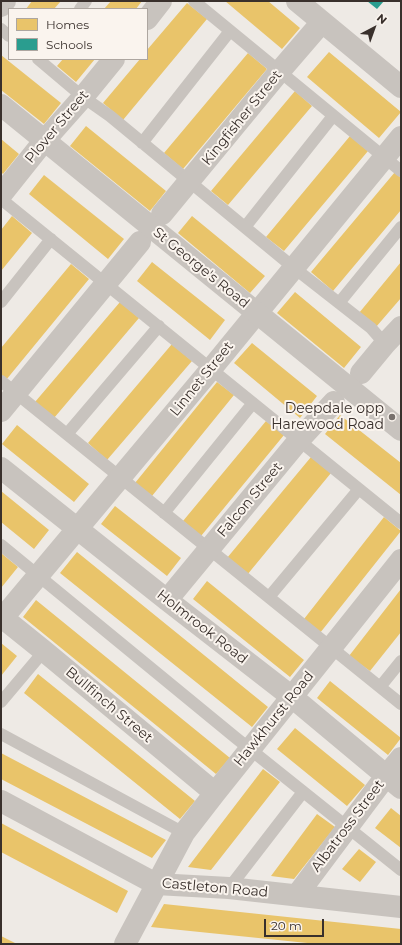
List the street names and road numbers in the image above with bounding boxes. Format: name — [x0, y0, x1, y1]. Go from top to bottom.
street label: Kingfisher Street — [198, 67, 286, 169]
street label: Plover Street — [22, 87, 92, 167]
street label: St George's Road — [149, 224, 253, 312]
street label: Linnet Street — [167, 338, 237, 420]
street label: Falcon Street — [214, 459, 286, 541]
street label: Holmrook Road — [153, 586, 251, 668]
street label: Bullfinch Street — [62, 664, 156, 746]
street label: Hawkhurst Road — [231, 668, 317, 770]
street label: Albatross Street — [308, 777, 388, 875]
street label: Castleton Road — [161, 875, 269, 901]

